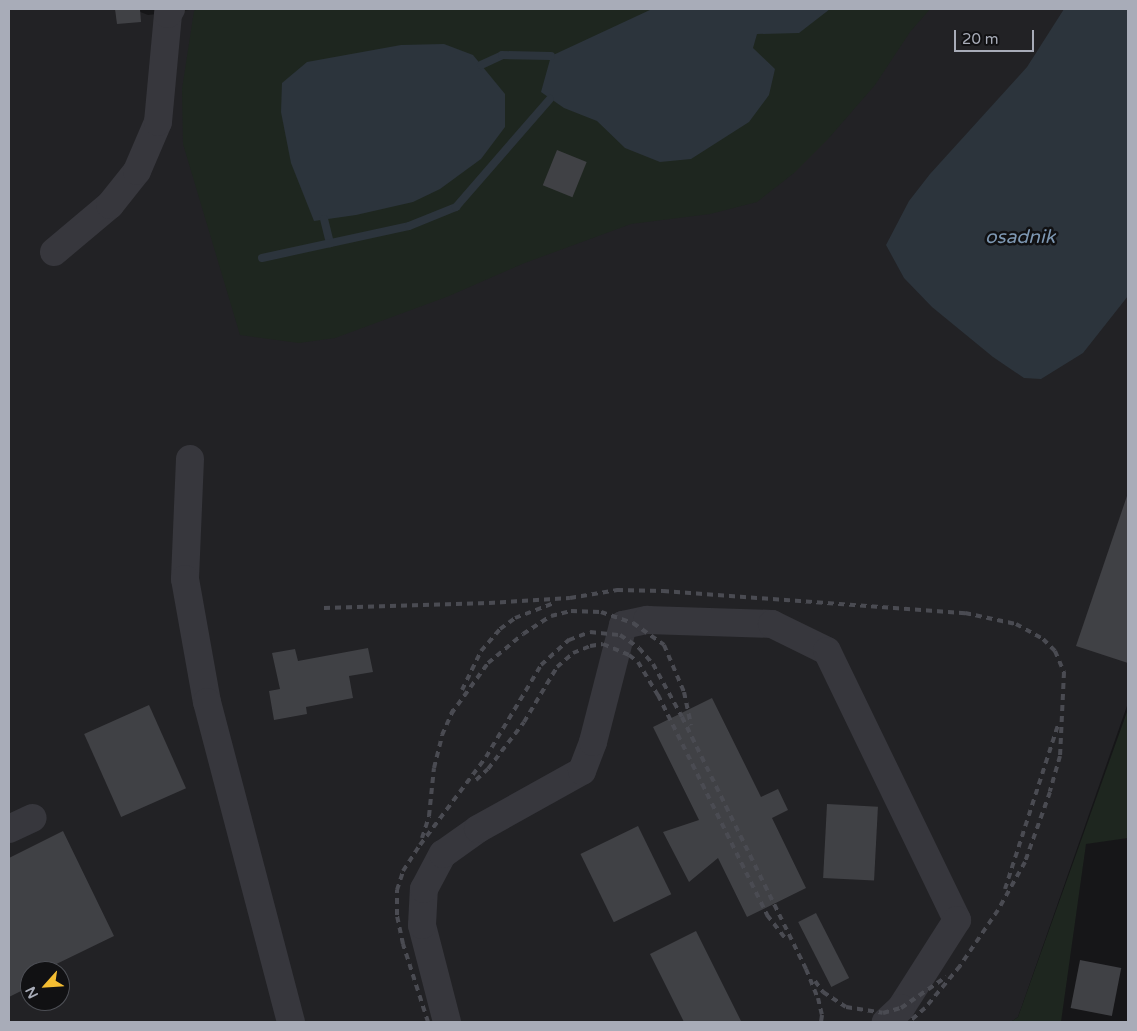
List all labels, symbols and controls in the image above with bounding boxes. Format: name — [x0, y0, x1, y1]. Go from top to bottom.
scale bar — [957, 20, 1037, 52]
text: 20 m — [962, 30, 999, 48]
water label: osadnik — [985, 227, 1055, 249]
north arrow — [20, 961, 70, 1011]
text: N — [22, 984, 42, 1001]

